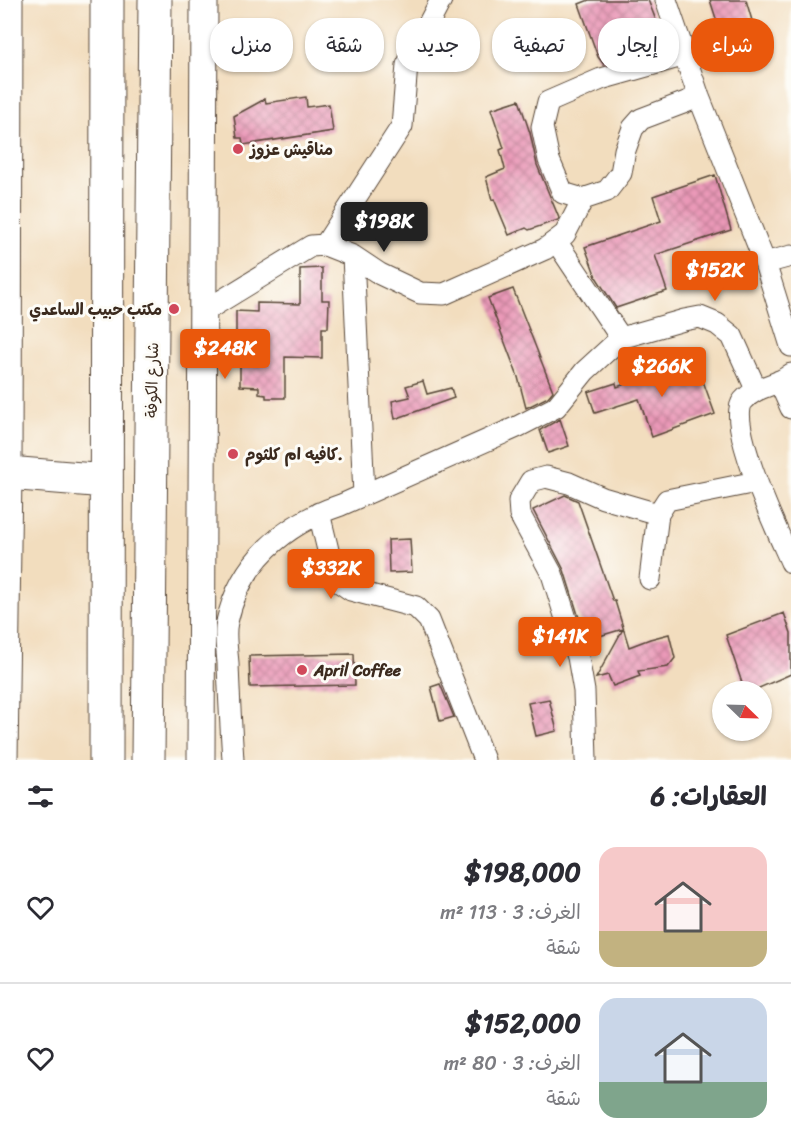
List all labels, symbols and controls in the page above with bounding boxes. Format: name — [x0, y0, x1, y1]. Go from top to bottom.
chip: منزل — [210, 18, 293, 72]
chip: شقة — [305, 18, 384, 72]
chip: جديد — [396, 18, 480, 72]
chip: تصفية — [492, 18, 586, 72]
chip: إيجار — [598, 18, 679, 72]
chip: شراء — [691, 18, 774, 72]
place label: مناقيش عزوز — [248, 135, 333, 164]
marker: مناقيش عزوز — [231, 142, 245, 156]
pin: $198K — [342, 202, 426, 253]
text: $198K — [355, 204, 413, 239]
pin: $152K — [673, 251, 757, 302]
text: $152K — [686, 253, 744, 288]
place label: مكتب حبيب الساعدي — [29, 295, 162, 324]
marker: مكتب حبيب الساعدي — [167, 302, 181, 316]
pin: $248K — [183, 329, 267, 380]
text: $248K — [194, 331, 256, 366]
street label: شارع الكوفة — [137, 342, 167, 418]
pin: $266K — [620, 347, 704, 398]
text: $266K — [632, 349, 692, 384]
place label: كافيه ام كلثوم. — [245, 440, 343, 469]
marker: كافيه ام كلثوم. — [226, 447, 240, 461]
pin: $332K — [289, 549, 373, 600]
text: $332K — [301, 551, 361, 586]
pin: $141K — [518, 617, 602, 668]
text: $141K — [532, 619, 588, 654]
place label: April Coffee — [313, 656, 402, 685]
marker: April Coffee — [295, 663, 309, 677]
north arrow — [712, 681, 772, 741]
map controls — [712, 681, 772, 741]
text: العقارات: 6 — [651, 773, 767, 819]
icon: filters — [24, 780, 57, 813]
text: $198,000 — [464, 849, 581, 895]
icon: home — [647, 871, 719, 943]
icon: heart — [24, 891, 57, 924]
text: الغرف: 3 · 113 m² — [440, 895, 581, 930]
text: شقة — [546, 930, 581, 965]
text: $152,000 — [465, 1000, 581, 1046]
icon: home — [647, 1022, 719, 1094]
icon: heart — [24, 1042, 57, 1075]
text: الغرف: 3 · 80 m² — [444, 1046, 581, 1081]
text: شقة — [546, 1081, 581, 1116]

